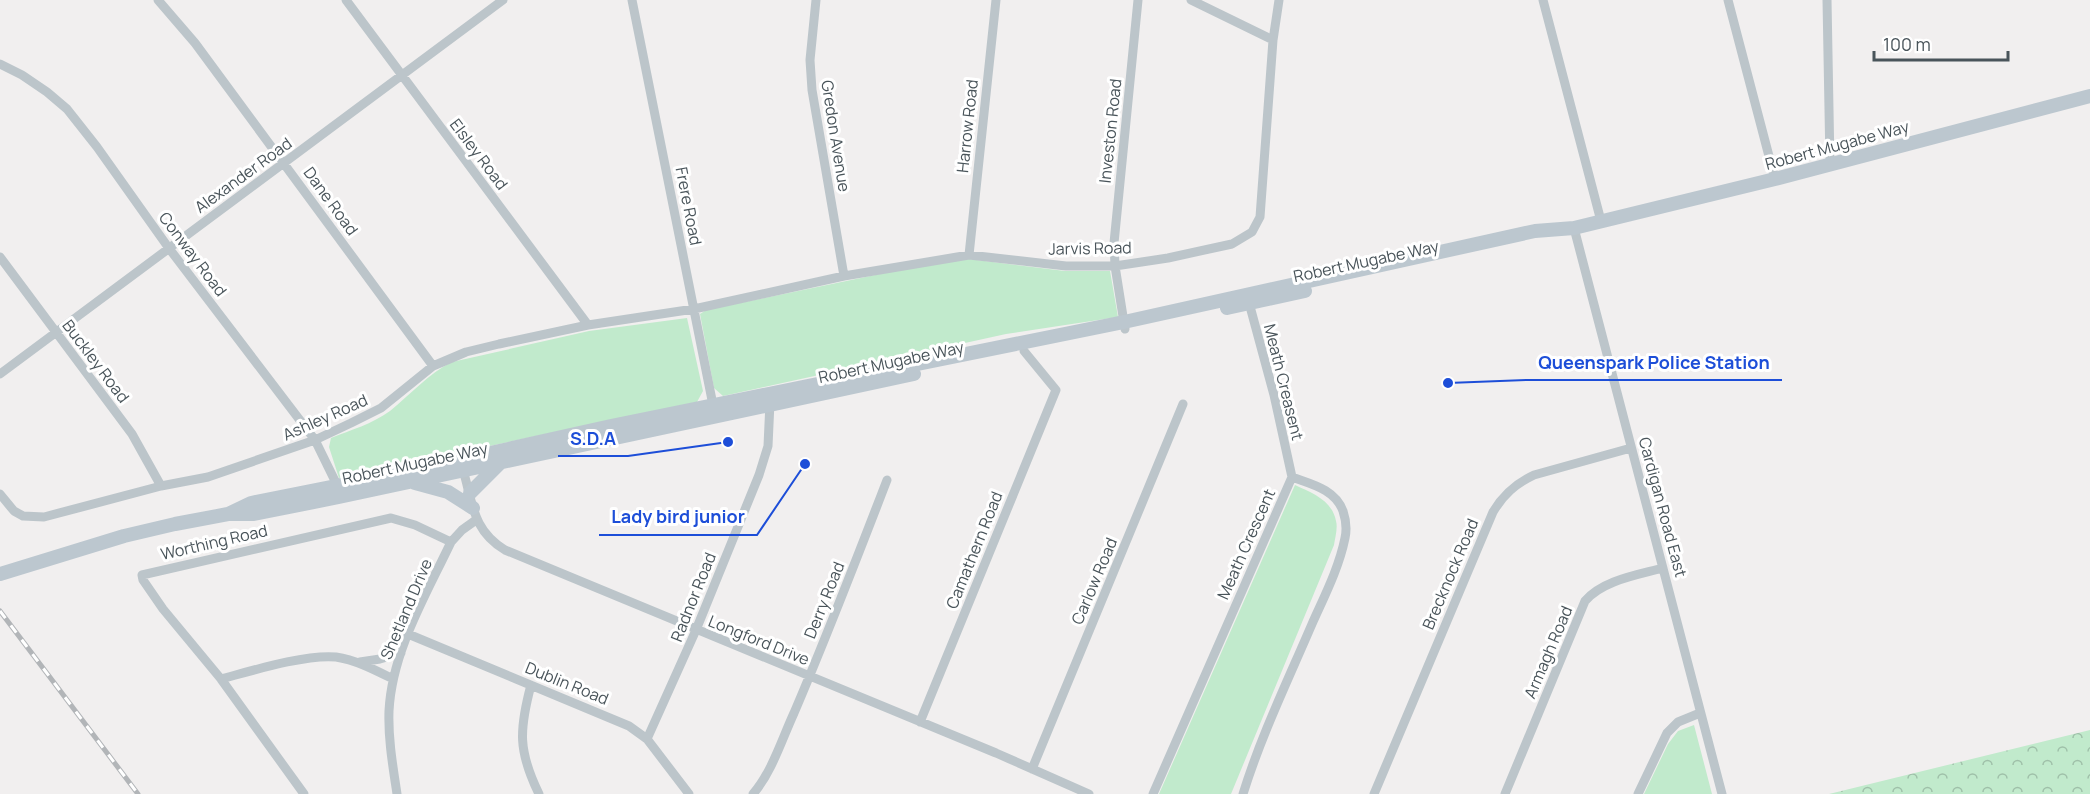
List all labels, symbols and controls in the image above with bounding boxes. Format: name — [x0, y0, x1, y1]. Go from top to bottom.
scale bar — [1874, 24, 2008, 62]
text: 100 m — [1883, 32, 1931, 56]
street label: Harrow Road — [951, 78, 983, 174]
street label: Investon Road — [1094, 78, 1126, 184]
street label: Gredon Avenue — [816, 79, 856, 193]
street label: Elsley Road — [445, 114, 513, 194]
street label: Robert Mugabe Way — [1763, 115, 1912, 175]
street label: Alexander Road — [190, 132, 296, 218]
street label: Dane Road — [299, 162, 363, 240]
street label: Frere Road — [671, 165, 707, 247]
street label: Conway Road — [154, 207, 232, 301]
street label: Robert Mugabe Way — [1291, 235, 1441, 287]
street label: Jarvis Road — [1048, 236, 1132, 260]
street label: Buckley Road — [58, 315, 134, 407]
street label: Meath Creasent — [1259, 322, 1309, 442]
street label: Robert Mugabe Way — [816, 336, 966, 388]
callout: Queenspark Police Station — [1526, 344, 1782, 380]
text: Queenspark Police Station — [1538, 350, 1770, 374]
street label: Ashley Road — [279, 389, 371, 445]
callout: S.D.A — [558, 420, 628, 456]
text: S.D.A — [570, 426, 616, 450]
street label: Cardigan Road East — [1634, 435, 1692, 579]
street label: Robert Mugabe Way — [340, 437, 490, 489]
street label: Meath Crescent — [1212, 485, 1280, 603]
street label: Camathern Road — [940, 488, 1008, 612]
callout: Lady bird junior — [599, 499, 757, 535]
text: Lady bird junior — [611, 504, 745, 528]
street label: Brecknock Road — [1417, 515, 1483, 633]
street label: Worthing Road — [158, 519, 270, 565]
street label: Carlow Road — [1066, 534, 1122, 628]
street label: Radnor Road — [665, 549, 721, 645]
street label: Shetland Drive — [375, 555, 437, 663]
street label: Derry Road — [799, 558, 849, 642]
street label: Armagh Road — [1519, 602, 1577, 702]
street label: Longford Drive — [705, 610, 813, 670]
street label: Dublin Road — [522, 656, 612, 710]

